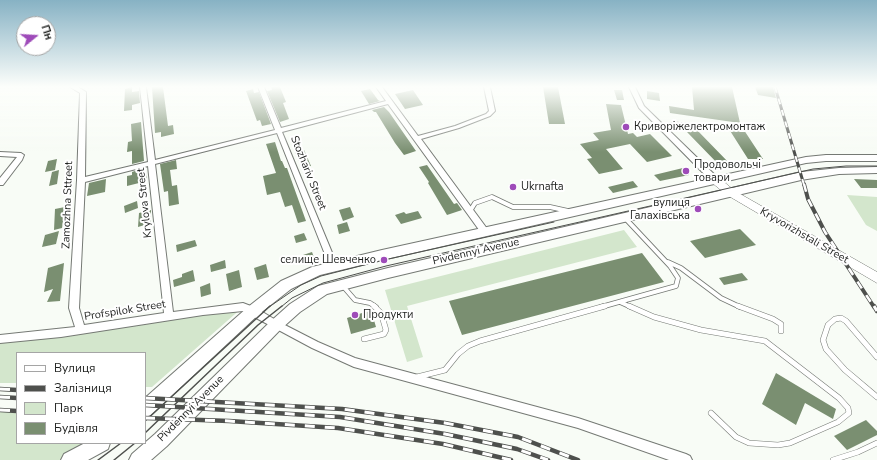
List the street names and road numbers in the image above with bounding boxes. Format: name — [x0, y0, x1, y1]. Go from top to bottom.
street label: Stozhariv Street — [287, 134, 329, 212]
street label: Zamozhna Sttreet — [60, 161, 76, 249]
street label: Krylova Street — [135, 167, 155, 239]
street label: Kryvorizhstali Street — [757, 205, 851, 267]
street label: Pivdennyi Avenue — [432, 236, 520, 268]
street label: Profspilok Street — [83, 298, 167, 324]
street label: Pivdennyi Avenue — [155, 373, 227, 445]

